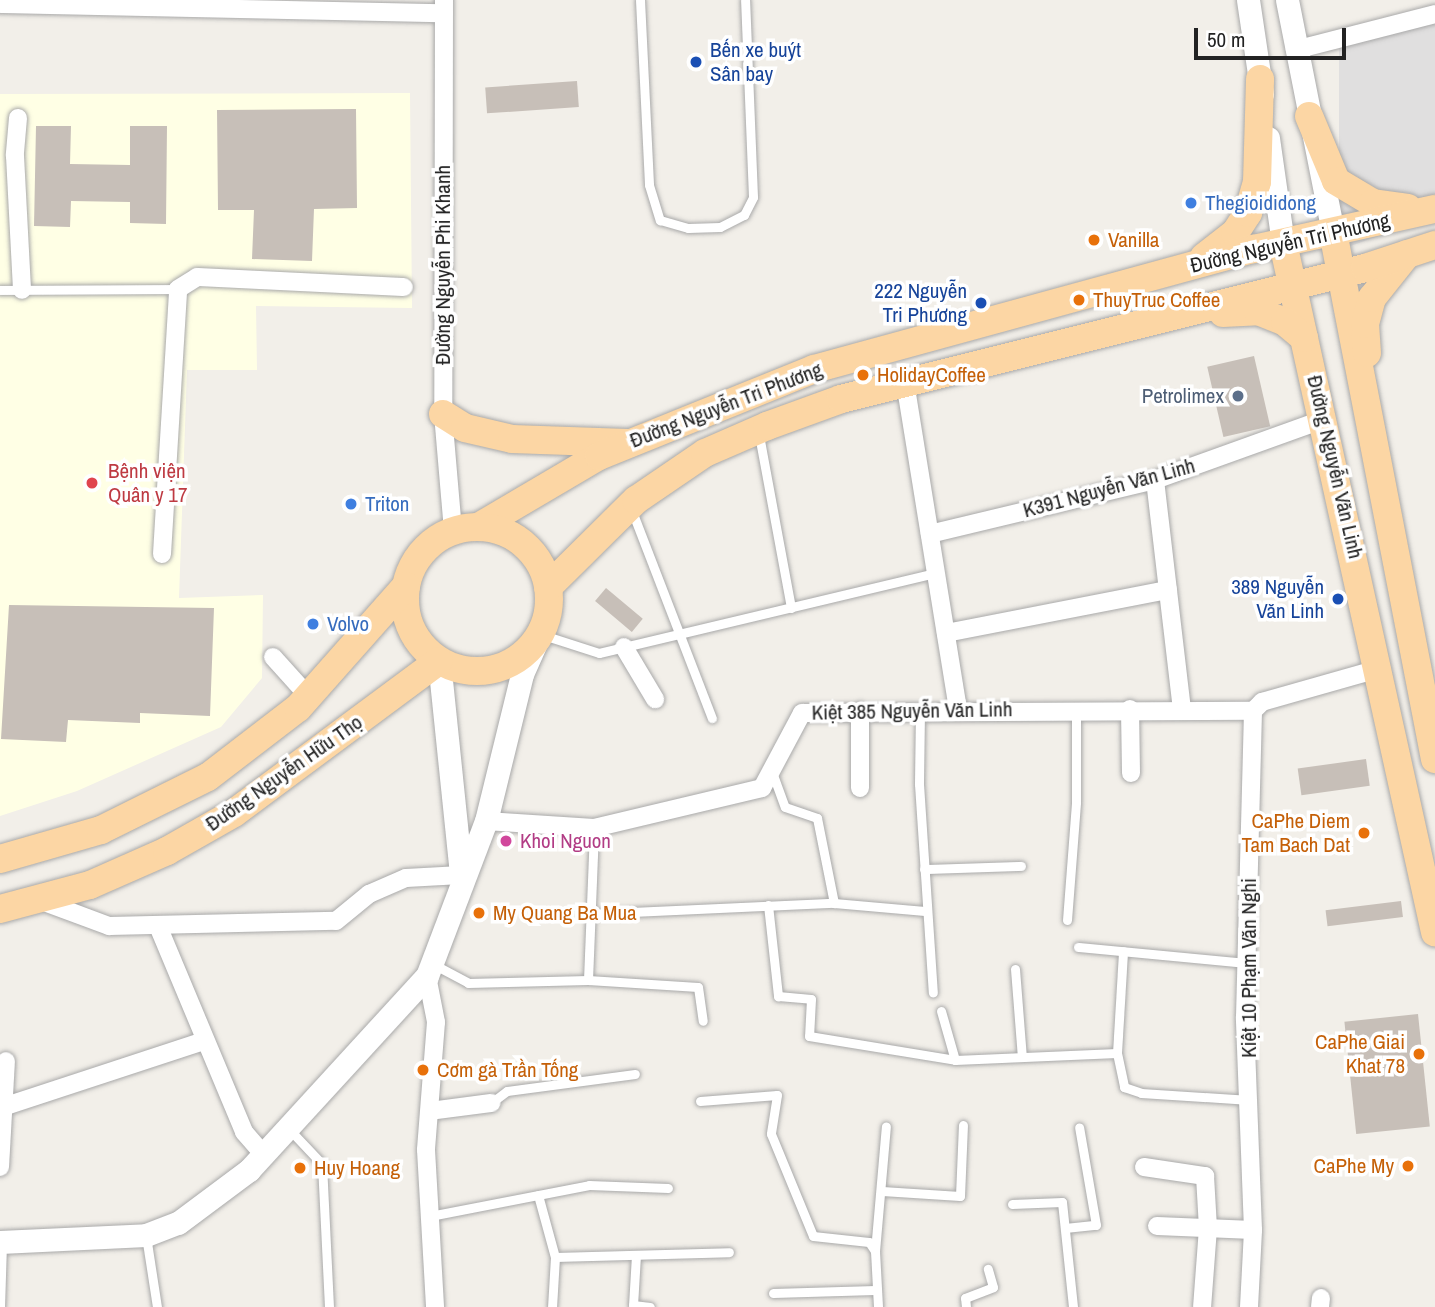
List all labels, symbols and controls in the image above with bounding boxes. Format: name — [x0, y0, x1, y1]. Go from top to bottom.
scale bar — [1197, 14, 1349, 58]
text: 50 m — [1207, 25, 1245, 54]
place label: Bến xe buýt Sân bay — [710, 37, 801, 87]
marker: Bến xe buýt Sân bay — [688, 54, 704, 70]
street label: Đường Nguyễn Phi Khanh — [430, 165, 456, 365]
place label: Thegioididong — [1205, 190, 1316, 216]
marker: Thegioididong — [1183, 195, 1199, 211]
street label: Đường Nguyễn Tri Phương — [1188, 208, 1392, 278]
place label: Vanilla — [1108, 227, 1159, 253]
marker: Vanilla — [1086, 232, 1102, 248]
place label: 222 Nguyễn Tri Phương — [874, 278, 967, 328]
place label: ThuyTruc Coffee — [1093, 287, 1220, 313]
marker: ThuyTruc Coffee — [1071, 292, 1087, 308]
marker: 222 Nguyễn Tri Phương — [973, 295, 989, 311]
street label: Đường Nguyễn Tri Phương — [626, 357, 826, 453]
place label: HolidayCoffee — [877, 362, 986, 388]
marker: HolidayCoffee — [855, 367, 871, 383]
street label: Đường Nguyễn Văn Linh — [1302, 373, 1368, 561]
place label: Petrolimex — [1142, 383, 1224, 409]
marker: Petrolimex — [1230, 388, 1246, 404]
street label: K391 Nguyễn Văn Linh — [1020, 453, 1198, 523]
place label: Bệnh viện Quân y 17 — [108, 458, 187, 508]
marker: Bệnh viện Quân y 17 — [82, 473, 102, 493]
place label: Triton — [365, 491, 409, 517]
marker: Triton — [343, 496, 359, 512]
place label: 389 Nguyễn Văn Linh — [1231, 574, 1324, 624]
marker: 389 Nguyễn Văn Linh — [1330, 591, 1346, 607]
place label: Volvo — [327, 611, 369, 637]
marker: Volvo — [305, 616, 321, 632]
street label: Kiệt 385 Nguyễn Văn Linh — [811, 697, 1013, 725]
street label: Đường Nguyễn Hữu Thọ — [201, 709, 367, 837]
place label: CaPhe Diem Tam Bach Dat — [1242, 808, 1350, 858]
marker: CaPhe Diem Tam Bach Dat — [1356, 825, 1372, 841]
place label: Khoi Nguon — [520, 828, 611, 854]
marker: Khoi Nguon — [498, 833, 514, 849]
street label: Kiệt 10 Phạm Văn Nghi — [1236, 878, 1262, 1058]
place label: My Quang Ba Mua — [493, 900, 637, 926]
marker: My Quang Ba Mua — [471, 905, 487, 921]
place label: CaPhe Giai Khat 78 — [1315, 1029, 1405, 1079]
marker: CaPhe Giai Khat 78 — [1411, 1046, 1427, 1062]
place label: Cơm gà Trần Tống — [437, 1057, 579, 1083]
marker: Cơm gà Trần Tống — [415, 1062, 431, 1078]
place label: CaPhe My — [1314, 1153, 1394, 1179]
place label: Huy Hoang — [314, 1155, 400, 1181]
marker: CaPhe My — [1400, 1158, 1416, 1174]
marker: Huy Hoang — [292, 1160, 308, 1176]

